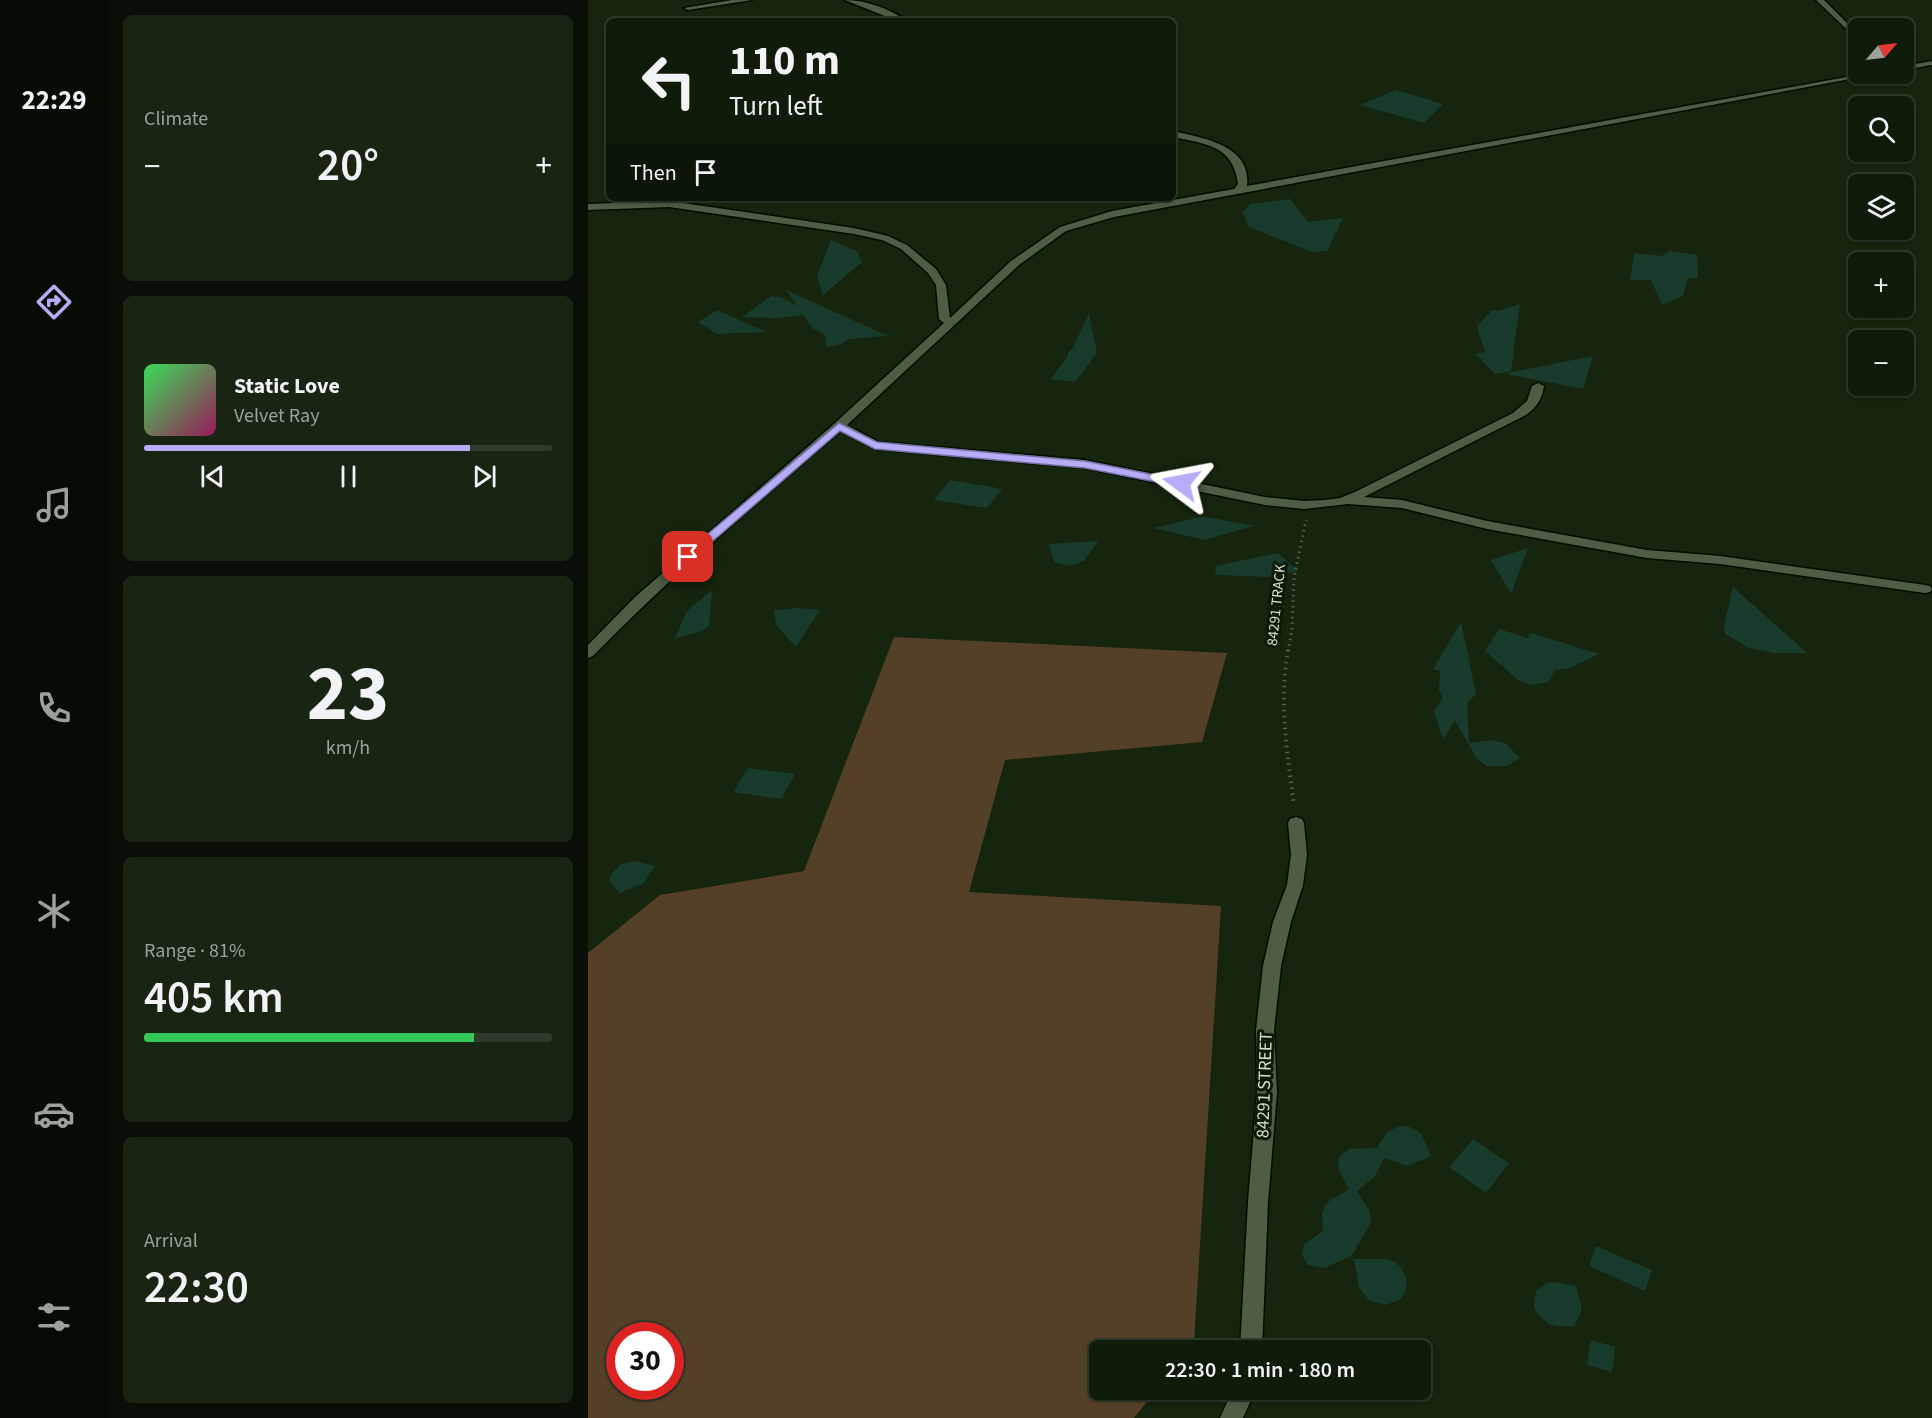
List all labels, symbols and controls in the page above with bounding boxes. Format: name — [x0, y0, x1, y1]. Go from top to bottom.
north arrow — [1848, 18, 1914, 84]
map controls — [1848, 18, 1914, 396]
text: 110 m — [729, 31, 840, 91]
icon: left — [630, 42, 708, 120]
text: 22:29 — [21, 81, 87, 120]
text: Turn left — [729, 87, 823, 126]
button: search — [1848, 96, 1914, 162]
text: Climate — [144, 105, 208, 133]
text: 20° — [317, 134, 379, 198]
text: − — [144, 143, 160, 190]
text: + — [536, 143, 552, 190]
icon: arrive — [689, 156, 722, 189]
text: Then — [630, 157, 677, 189]
button: layers — [1848, 174, 1914, 240]
button: + — [1848, 252, 1914, 318]
icon: directions — [33, 281, 75, 323]
button: − — [1848, 330, 1914, 396]
text: Static Love — [234, 370, 340, 402]
text: Velvet Ray — [234, 402, 320, 430]
position arrow — [1149, 451, 1213, 515]
icon: previous — [196, 460, 229, 493]
icon: pause — [332, 460, 365, 493]
icon: next — [468, 460, 501, 493]
icon: music — [33, 484, 75, 526]
pin — [662, 531, 713, 582]
icon: arrive — [671, 540, 704, 573]
street label: 84291 TRACK — [1262, 563, 1291, 647]
text: 23 — [307, 639, 389, 750]
icon: phone — [33, 687, 75, 729]
text: km/h — [326, 734, 370, 762]
icon: climate — [33, 890, 75, 932]
text: Range · 81% — [144, 937, 245, 965]
text: 405 km — [144, 966, 284, 1030]
street label: 84291 STREET — [1250, 1031, 1279, 1138]
icon: car — [33, 1093, 75, 1135]
text: Arrival — [144, 1227, 198, 1255]
text: 22:30 — [144, 1256, 249, 1320]
icon: filters — [33, 1296, 75, 1338]
speed limit sign: 30 — [606, 1322, 684, 1400]
text: 22:30 · 1 min · 180 m — [1165, 1354, 1355, 1386]

